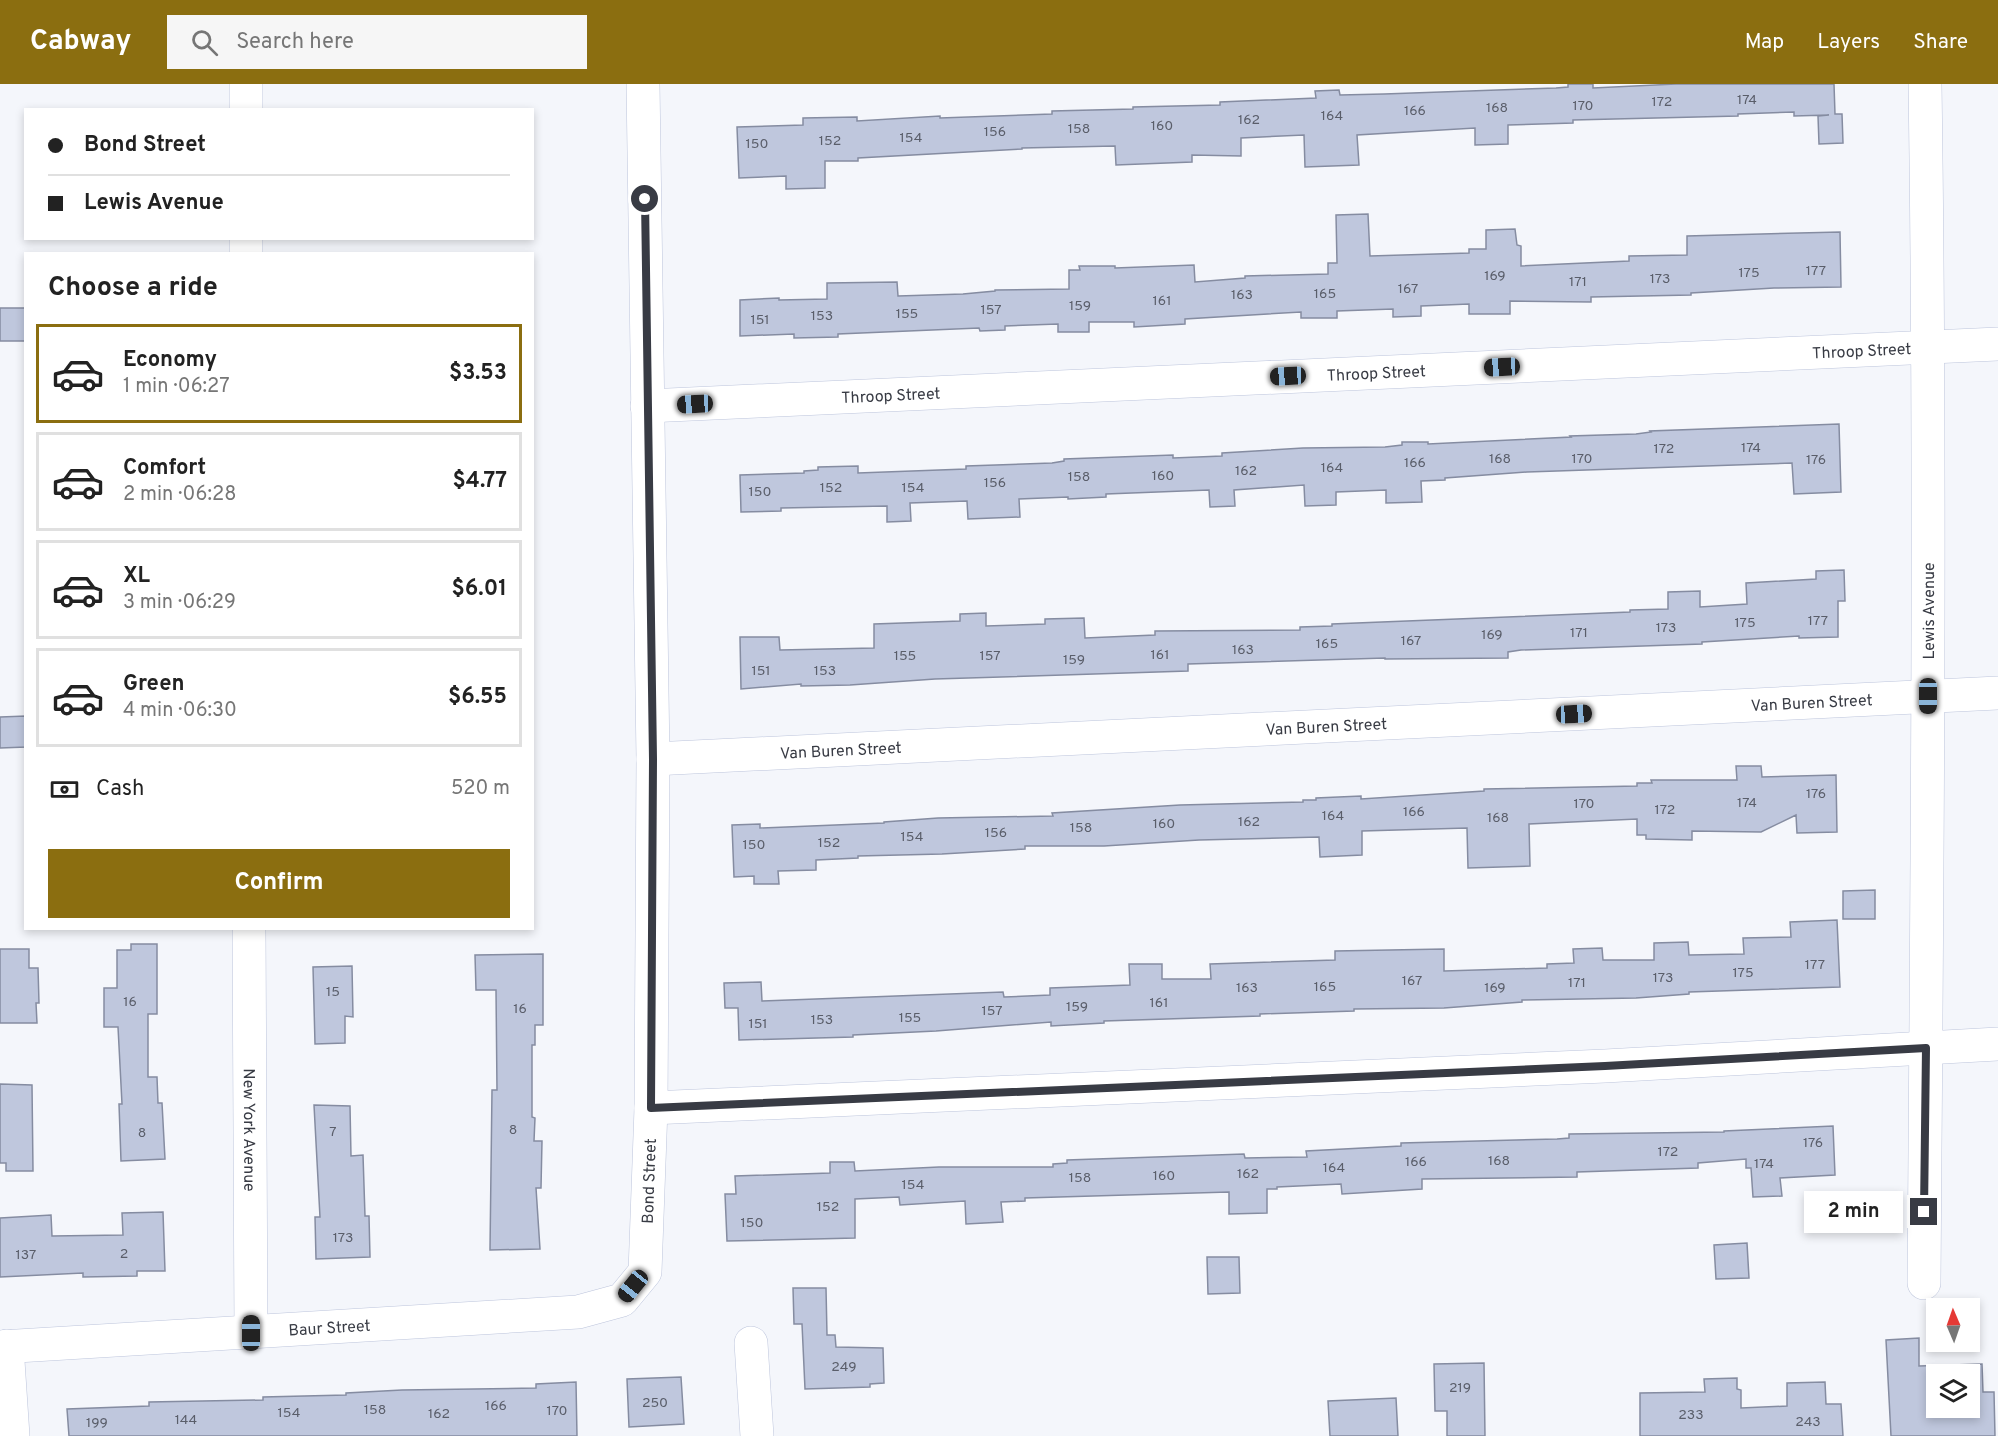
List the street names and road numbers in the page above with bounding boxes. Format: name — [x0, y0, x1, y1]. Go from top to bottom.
street label: Throop Street — [1812, 340, 1912, 365]
street label: Throop Street — [1326, 362, 1426, 387]
street label: Throop Street — [841, 385, 941, 409]
street label: Lewis Avenue — [1920, 562, 1940, 660]
street label: Van Buren Street — [1750, 691, 1873, 717]
street label: Van Buren Street — [1265, 715, 1388, 741]
street label: Van Buren Street — [780, 739, 902, 765]
street label: New York Avenue — [238, 1068, 258, 1192]
street label: Bond Street — [639, 1138, 662, 1224]
street label: Baur Street — [288, 1317, 371, 1342]

